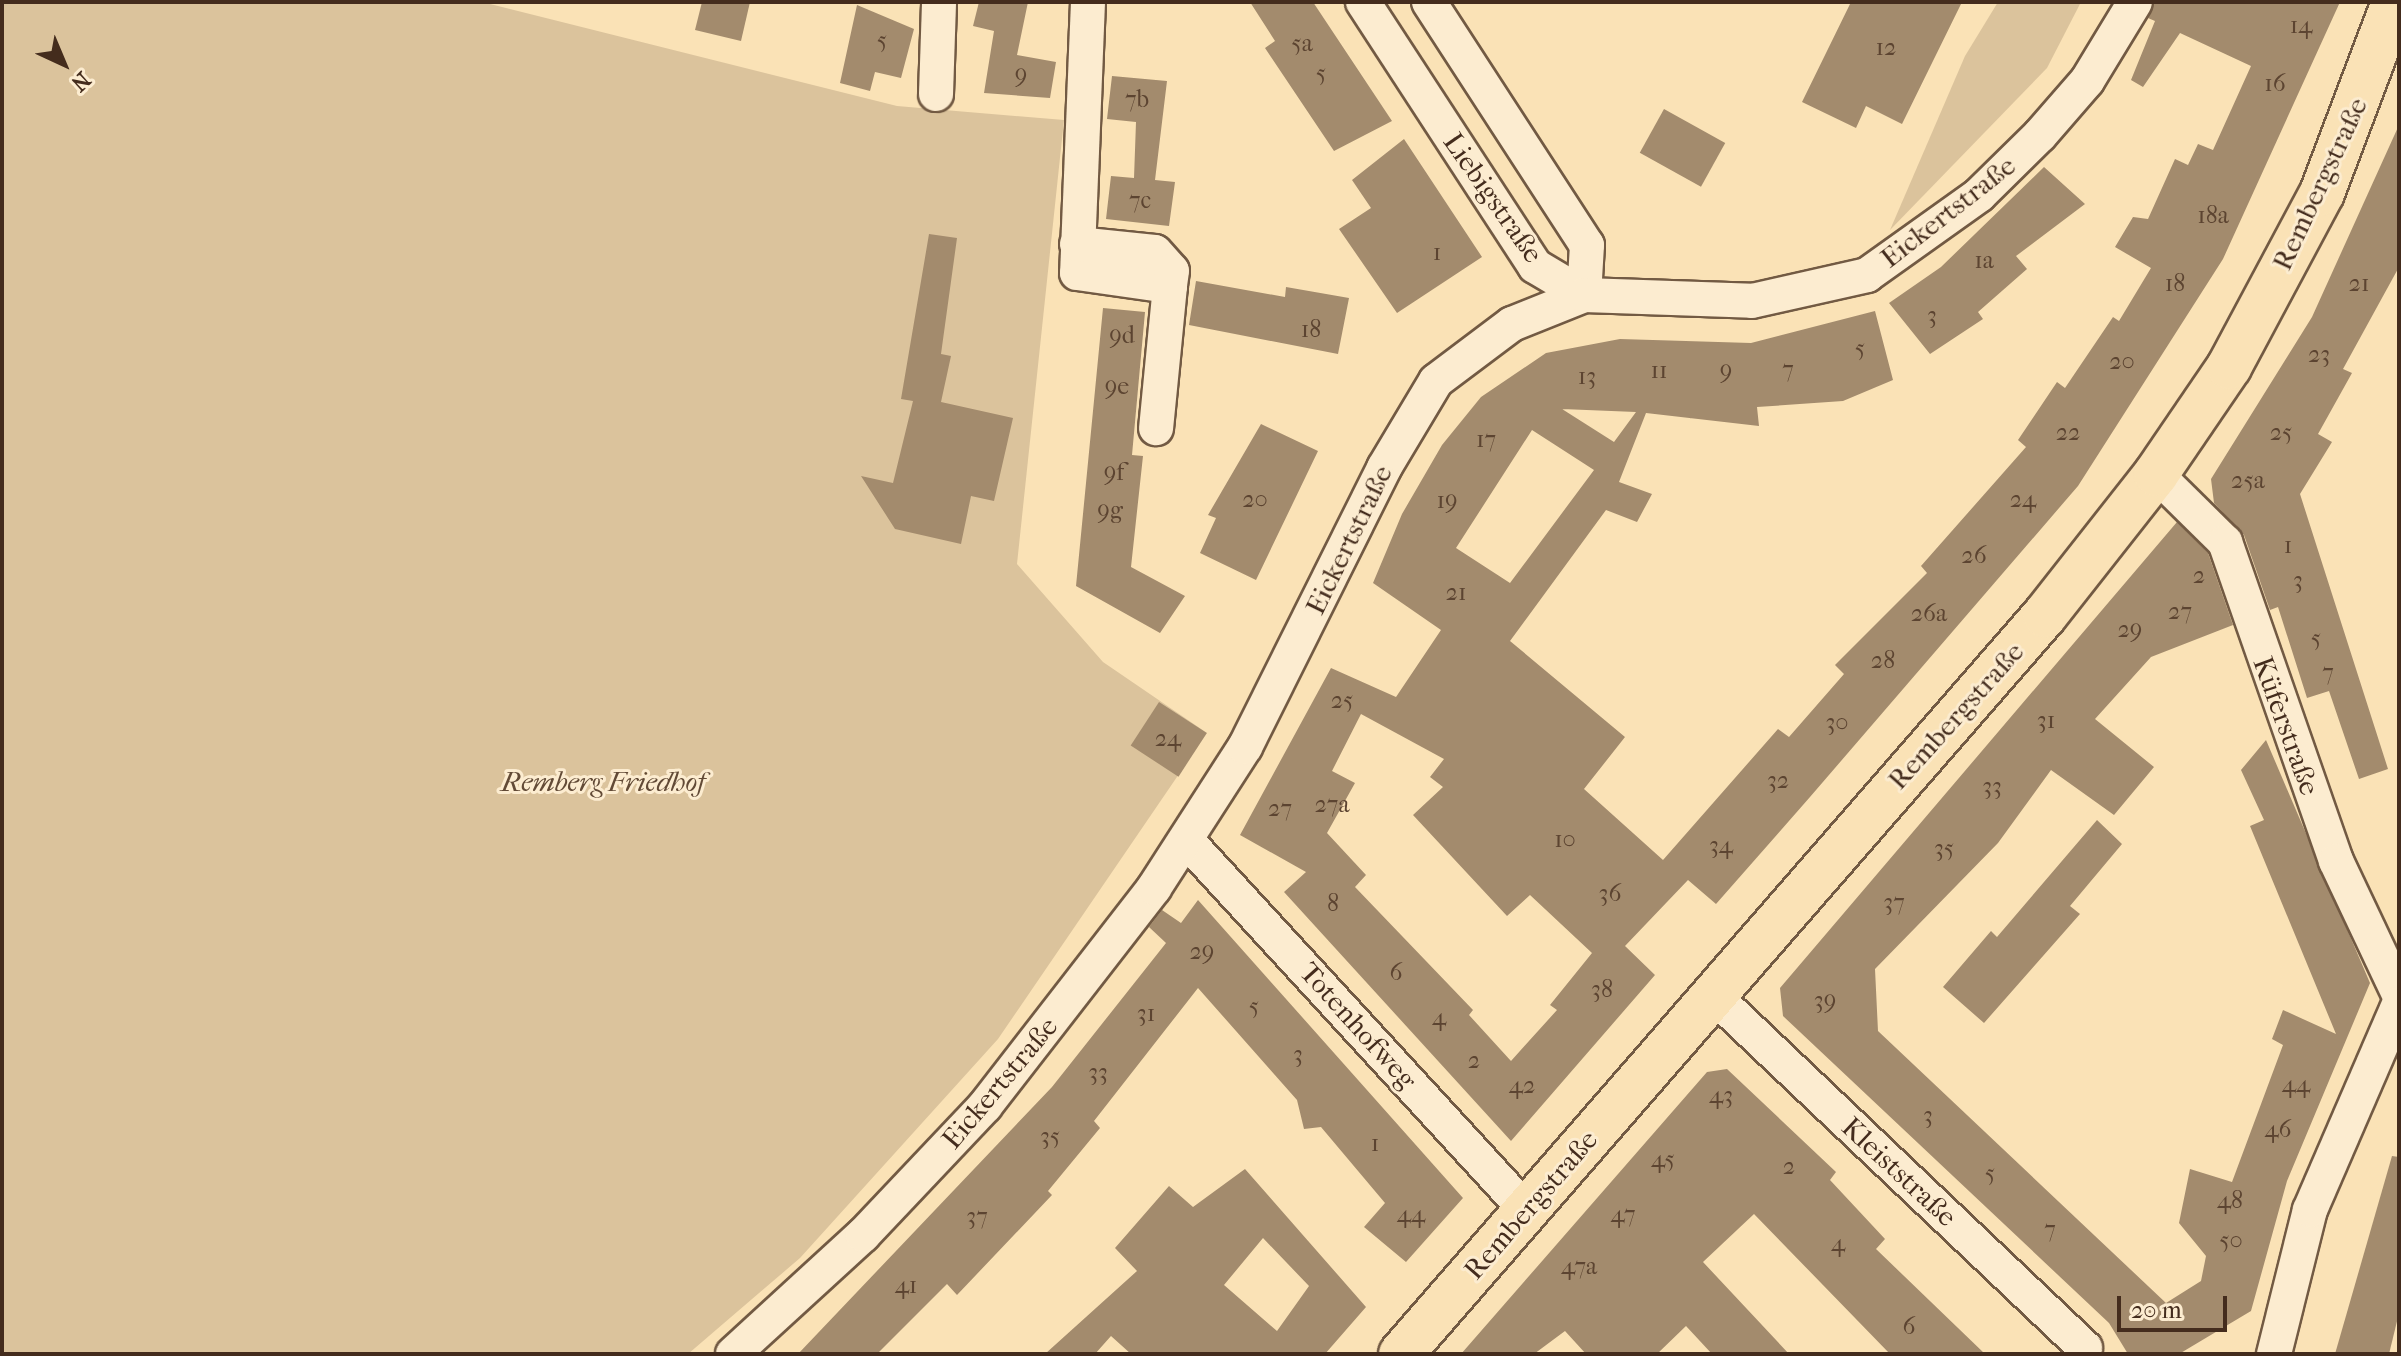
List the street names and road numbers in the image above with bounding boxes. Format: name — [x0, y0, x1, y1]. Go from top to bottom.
street label: Rembergstraße — [2265, 92, 2375, 276]
street label: Liebigstraße — [1436, 127, 1550, 269]
street label: Eickertstraße — [1874, 149, 2022, 275]
street label: Eickertstraße — [1298, 460, 1400, 620]
street label: Rembergstraße — [1881, 635, 2031, 797]
street label: Küferstraße — [2245, 652, 2327, 800]
street label: Totenhofweg — [1292, 956, 1424, 1096]
street label: Eickertstraße — [935, 1010, 1065, 1156]
street label: Kleiststraße — [1835, 1110, 1963, 1234]
street label: Rembergstraße — [1457, 1124, 1605, 1286]

